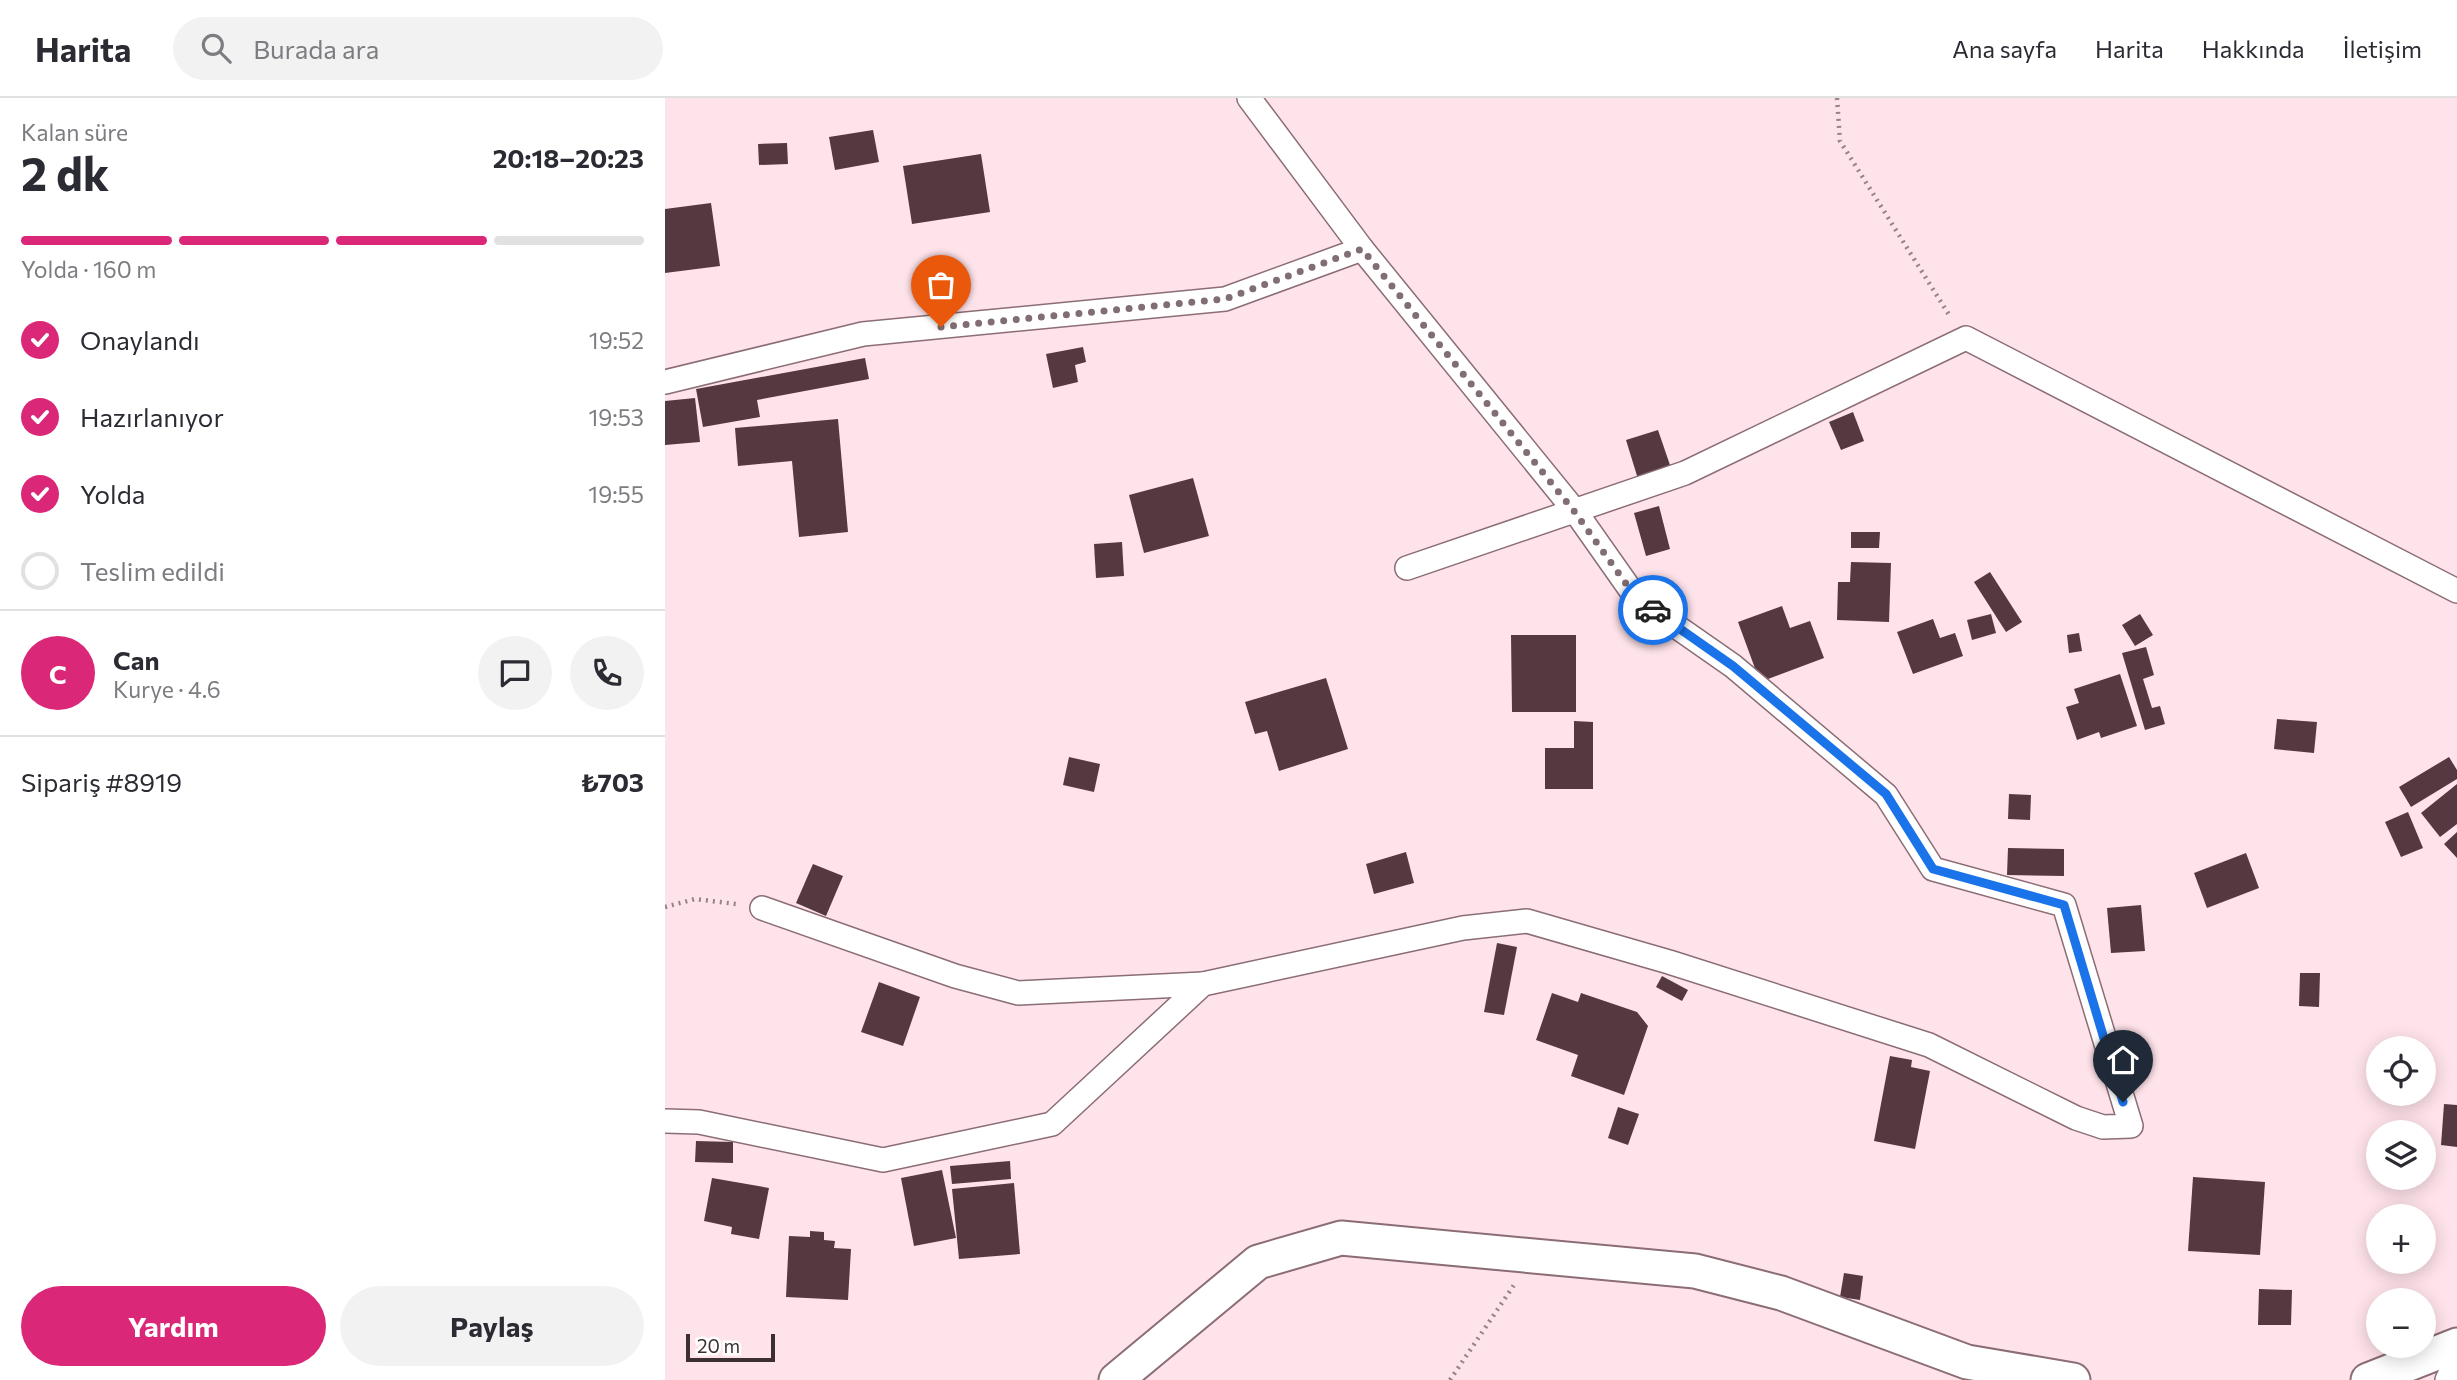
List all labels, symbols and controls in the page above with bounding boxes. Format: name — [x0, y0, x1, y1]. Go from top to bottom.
search box — [173, 17, 663, 80]
text: Harita — [35, 28, 131, 69]
icon: search — [197, 29, 235, 67]
text: Burada ara — [253, 33, 379, 64]
text: Ana sayfa — [1952, 34, 2057, 63]
text: Harita — [2095, 34, 2164, 63]
text: Hakkında — [2202, 34, 2305, 63]
text: İletişim — [2343, 34, 2422, 63]
text: Kalan süre — [21, 118, 128, 146]
text: 20:18–20:23 — [493, 142, 644, 173]
text: 2 dk — [21, 144, 109, 200]
text: Yolda · 160 m — [21, 255, 156, 283]
pin — [911, 255, 971, 327]
icon: bag — [922, 266, 960, 304]
icon: check — [21, 321, 59, 359]
text: Onaylandı — [80, 324, 200, 355]
text: 19:52 — [589, 326, 644, 354]
icon: check — [21, 398, 59, 436]
text: Hazırlanıyor — [80, 401, 224, 432]
text: 19:53 — [588, 403, 644, 431]
icon: check — [21, 475, 59, 513]
text: Yolda — [80, 478, 145, 509]
text: 19:55 — [588, 480, 644, 508]
text: Teslim edildi — [80, 555, 225, 586]
courier — [1618, 575, 1688, 645]
icon: car — [1634, 591, 1672, 629]
button: chat — [478, 636, 552, 710]
button: phone — [570, 636, 644, 710]
text: Can — [113, 644, 160, 675]
text: C — [49, 658, 67, 689]
text: Kurye · 4.6 — [113, 675, 221, 703]
text: Sipariş #8919 — [21, 766, 182, 797]
text: ₺703 — [580, 766, 644, 797]
pin — [2093, 1030, 2153, 1102]
map controls — [2366, 1036, 2436, 1358]
button: locate — [2366, 1036, 2436, 1106]
icon: home — [2104, 1041, 2142, 1079]
button: layers — [2366, 1120, 2436, 1190]
button: + — [2366, 1204, 2436, 1274]
button: Yardım — [21, 1286, 326, 1366]
button: Paylaş — [340, 1286, 644, 1366]
button: − — [2366, 1288, 2436, 1358]
scale bar — [686, 1331, 775, 1363]
text: 20 m — [697, 1334, 740, 1357]

